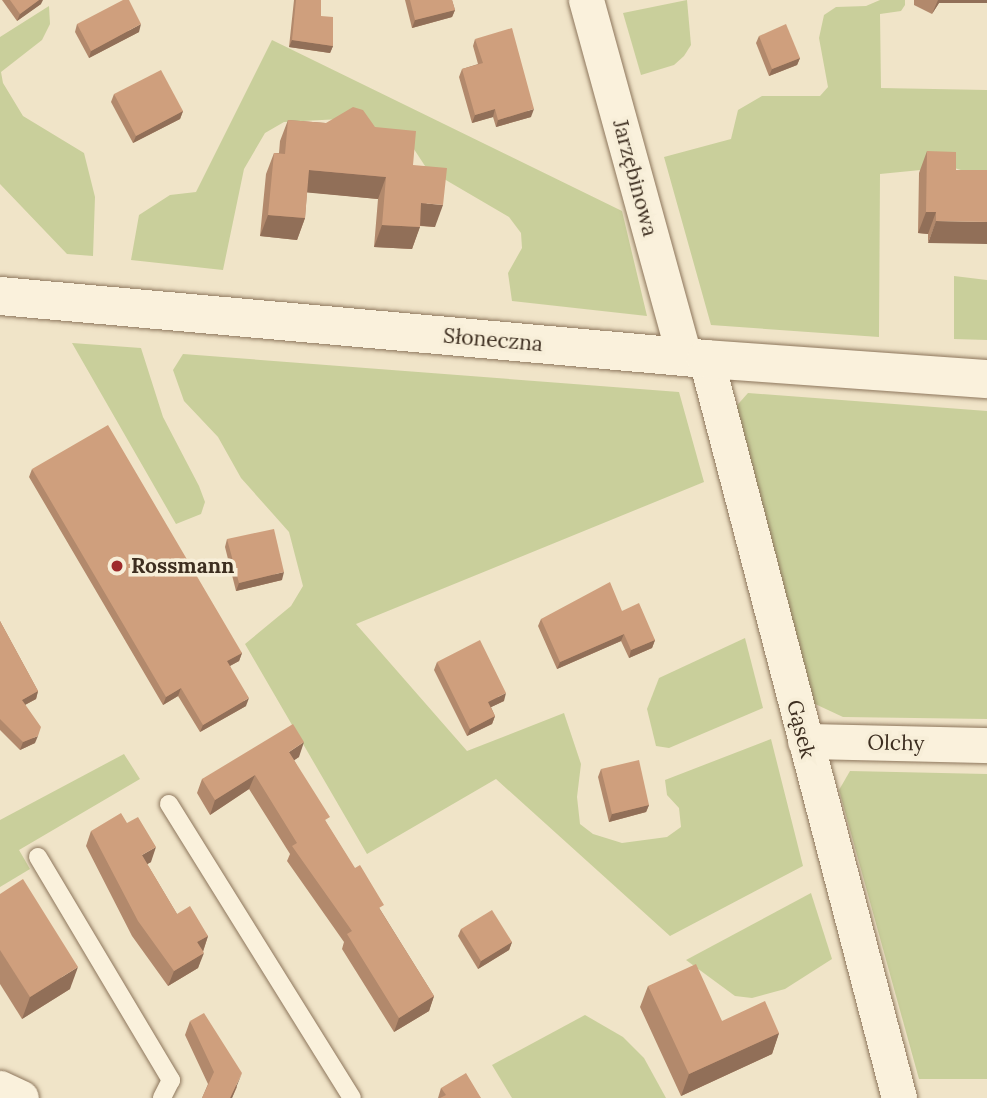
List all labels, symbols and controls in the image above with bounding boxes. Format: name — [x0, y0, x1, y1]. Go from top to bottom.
street label: Jarzębinowa — [607, 117, 663, 239]
street label: Słoneczna — [442, 323, 544, 357]
place label: Rossmann — [131, 553, 234, 579]
marker: Rossmann — [109, 558, 125, 574]
street label: Gąsek — [782, 697, 820, 761]
street label: Olchy — [867, 730, 925, 756]

